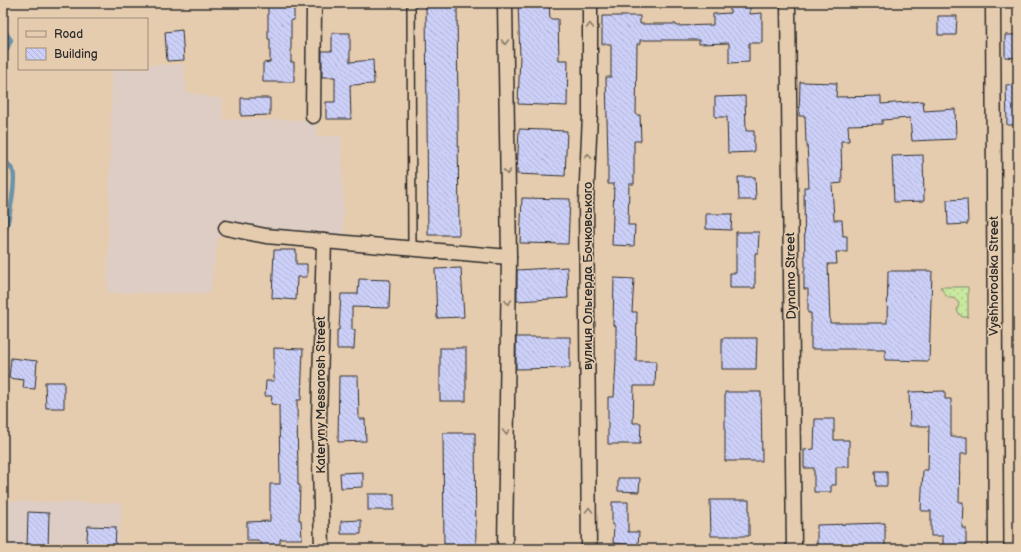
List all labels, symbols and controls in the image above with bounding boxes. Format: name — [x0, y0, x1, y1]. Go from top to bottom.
legend — [18, 18, 148, 70]
one-way arrow — [586, 23, 594, 29]
text: Road — [54, 27, 83, 42]
one-way arrow — [501, 39, 510, 45]
text: Building — [54, 47, 98, 62]
one-way arrow — [584, 153, 593, 159]
one-way arrow — [503, 169, 511, 175]
street label: вулиця Ольгерда Бочковського — [580, 182, 596, 370]
street label: Vyshhorodska Street — [986, 216, 1002, 336]
street label: Dynamo Street — [782, 232, 800, 320]
one-way arrow — [504, 299, 512, 305]
street label: Kateryny Messarosh Street — [313, 316, 329, 474]
one-way arrow — [502, 429, 510, 435]
one-way arrow — [585, 507, 593, 513]

